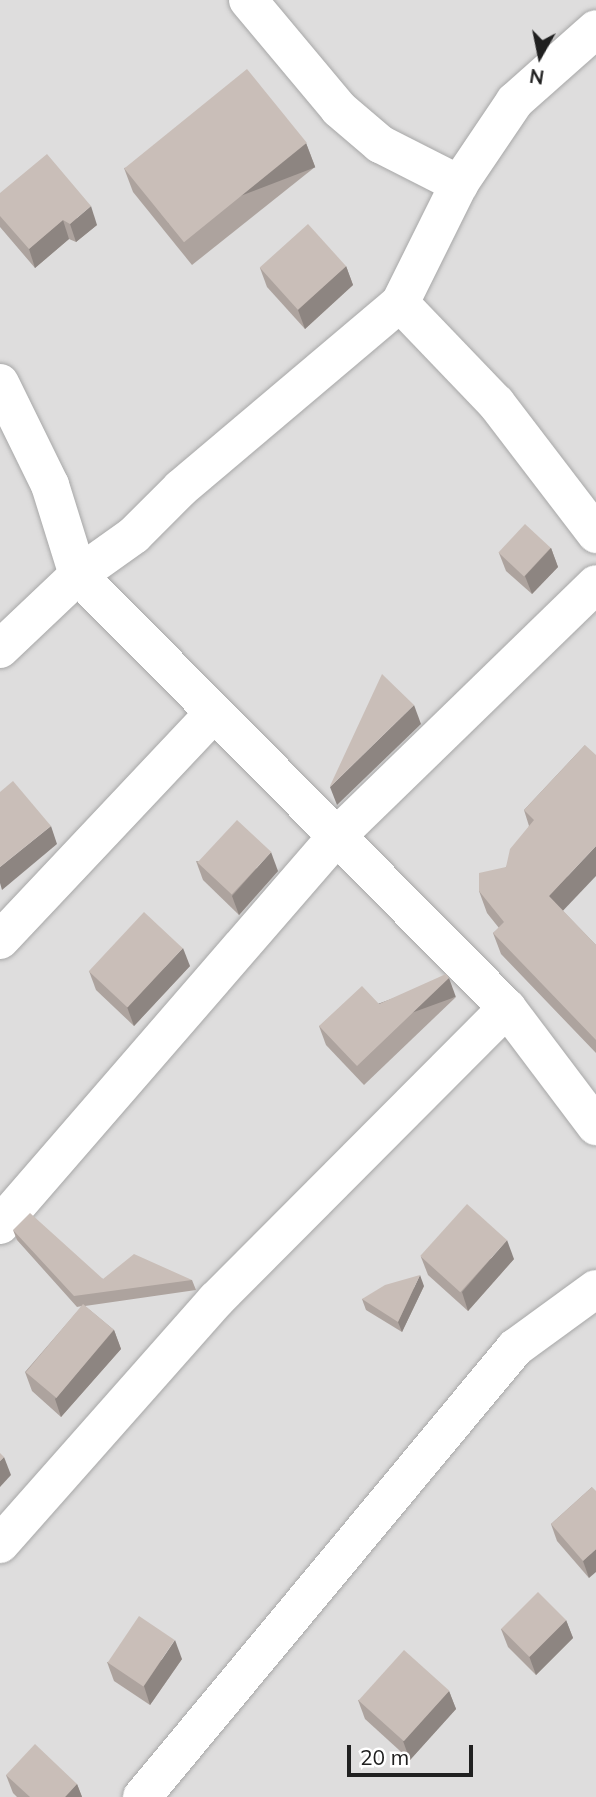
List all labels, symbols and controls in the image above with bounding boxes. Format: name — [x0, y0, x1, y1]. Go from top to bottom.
north arrow — [505, 21, 575, 91]
text: N — [528, 64, 546, 90]
scale bar — [351, 1730, 477, 1774]
text: 20 m — [360, 1744, 409, 1770]

